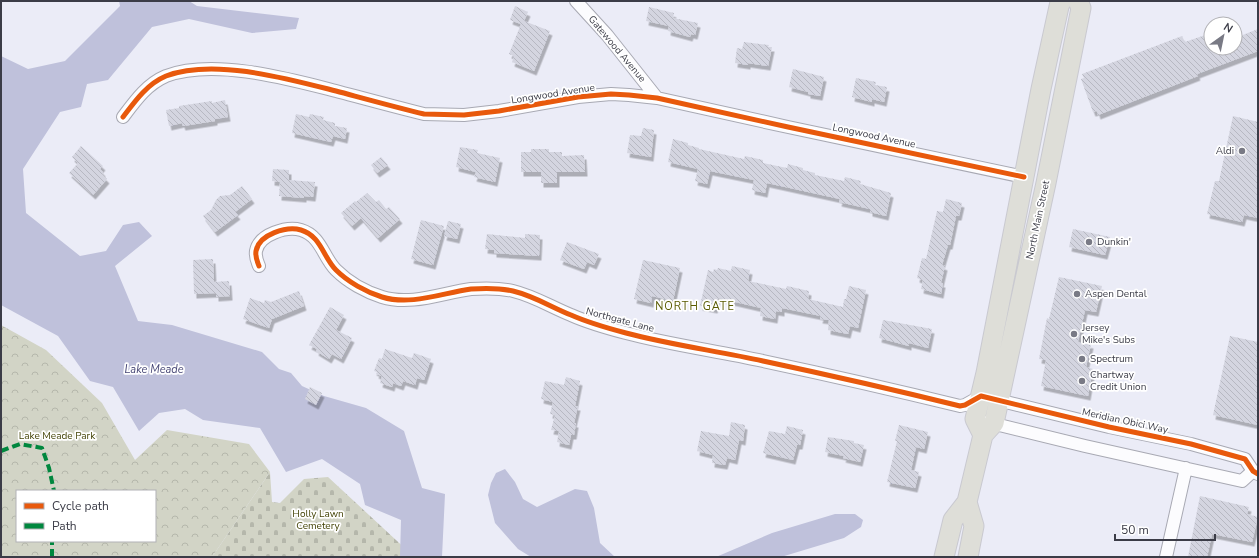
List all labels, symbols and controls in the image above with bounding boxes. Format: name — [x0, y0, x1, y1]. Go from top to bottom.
street label: Gatewood Avenue — [585, 13, 649, 85]
north arrow — [1203, 16, 1243, 56]
text: N — [1221, 20, 1236, 37]
street label: Longwood Avenue — [510, 80, 596, 108]
street label: Longwood Avenue — [831, 120, 917, 152]
place label: Aldi — [1216, 144, 1234, 158]
marker: Aldi — [1237, 146, 1247, 156]
street label: North Main Street — [1023, 179, 1053, 261]
place label: Dunkin' — [1097, 235, 1131, 249]
marker: Dunkin' — [1084, 237, 1094, 247]
place label: Aspen Dental — [1085, 287, 1147, 301]
marker: Aspen Dental — [1072, 289, 1082, 299]
district label: NORTH GATE — [655, 299, 735, 314]
street label: Northgate Lane — [584, 304, 656, 336]
place label: Jersey Mike's Subs — [1081, 321, 1135, 347]
marker: Jersey Mike's Subs — [1069, 329, 1079, 339]
place label: Spectrum — [1090, 352, 1133, 366]
marker: Spectrum — [1077, 354, 1087, 364]
water label: Lake Meade — [124, 362, 184, 377]
place label: Chartway Credit Union — [1090, 368, 1146, 394]
marker: Chartway Credit Union — [1077, 376, 1087, 386]
street label: Meridian Obici Way — [1081, 405, 1170, 437]
park label: Lake Meade Park — [19, 429, 96, 443]
legend — [16, 490, 156, 542]
text: Cycle path — [52, 498, 109, 514]
park label: Holly Lawn Cemetery — [292, 507, 344, 533]
scale bar — [1115, 516, 1215, 542]
text: Path — [52, 518, 77, 534]
text: 50 m — [1121, 522, 1149, 538]

